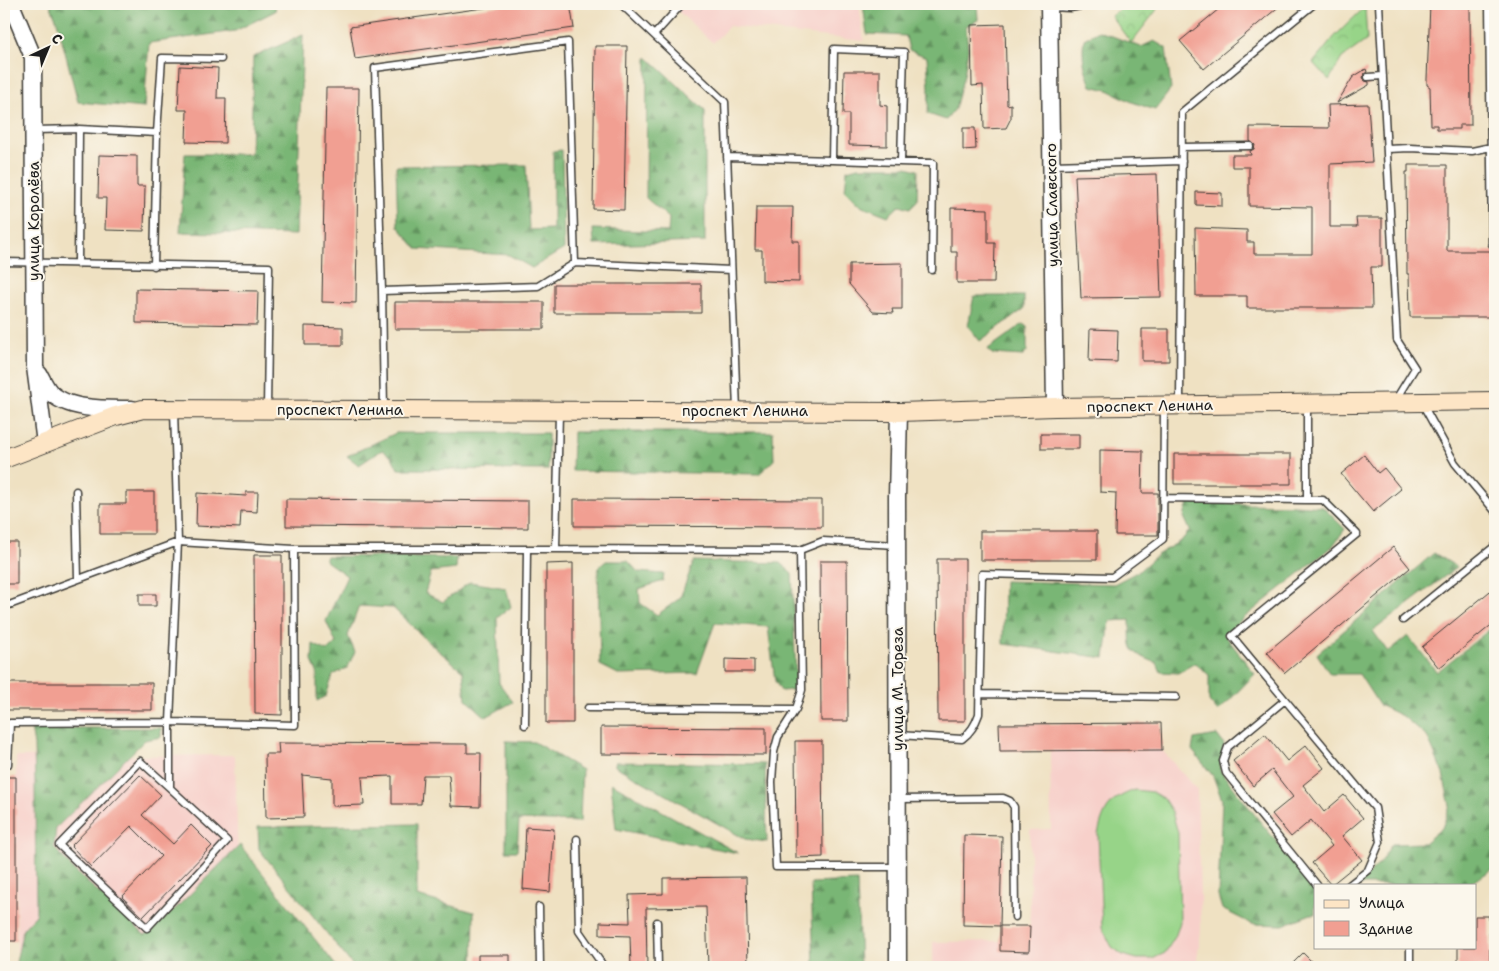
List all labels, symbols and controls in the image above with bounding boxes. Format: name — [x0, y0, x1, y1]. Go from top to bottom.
north arrow — [22, 22, 72, 72]
text: С — [48, 29, 66, 48]
street label: улица Славского — [1041, 143, 1063, 267]
street label: улица Королёва — [24, 160, 44, 281]
street label: проспект Ленина — [1087, 395, 1214, 417]
street label: проспект Ленина — [277, 400, 404, 420]
street label: проспект Ленина — [682, 401, 809, 421]
street label: улица М. Тореза — [888, 626, 908, 751]
legend — [1314, 884, 1476, 948]
text: Улица — [1359, 893, 1405, 913]
text: Здание — [1359, 919, 1413, 939]

